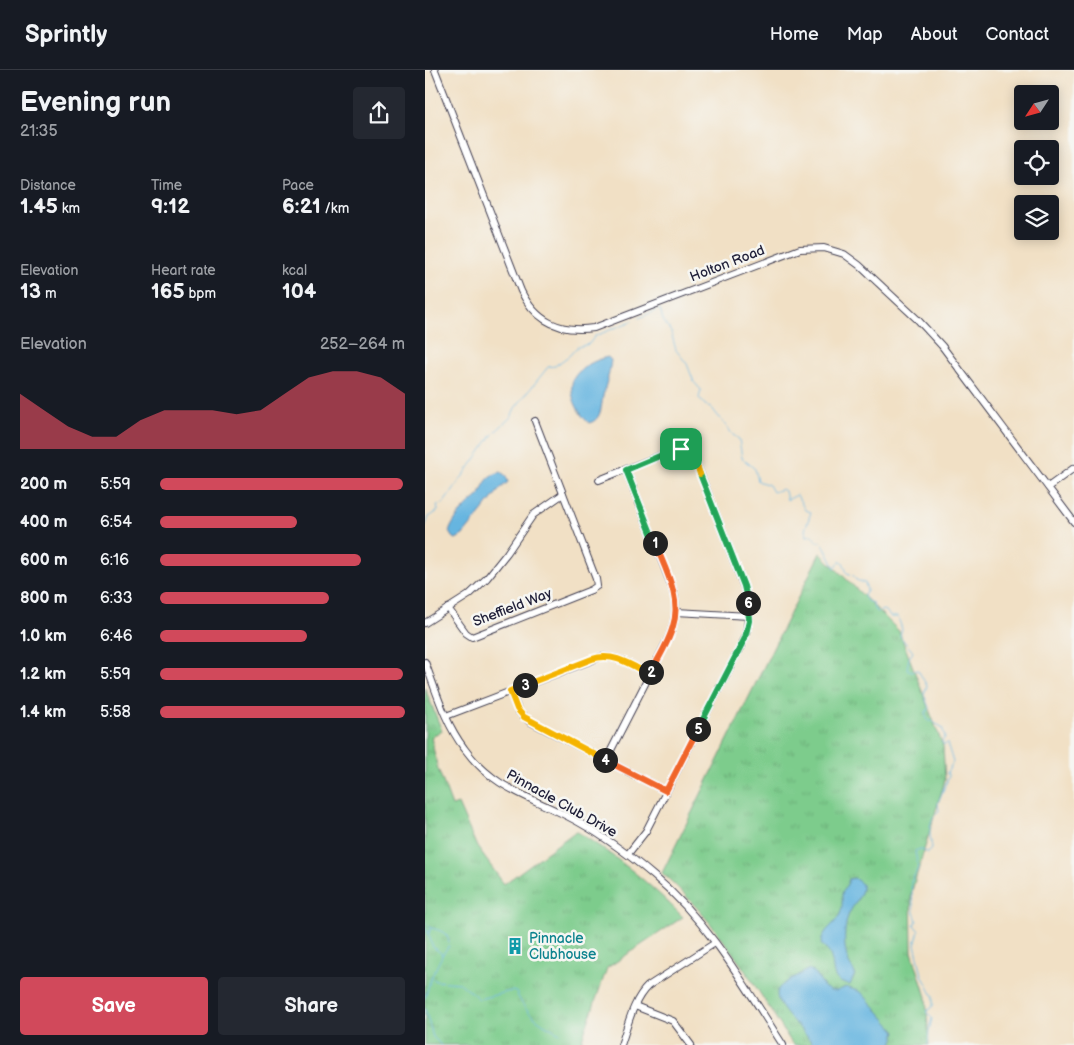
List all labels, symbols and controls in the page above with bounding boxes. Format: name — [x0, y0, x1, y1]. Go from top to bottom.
text: Sprintly — [25, 20, 107, 49]
text: Home — [770, 24, 819, 45]
text: Map — [847, 24, 883, 45]
text: About — [911, 24, 958, 45]
text: Contact — [986, 24, 1049, 45]
north arrow — [1014, 85, 1059, 130]
map controls — [1014, 85, 1059, 240]
text: Evening run — [20, 86, 171, 119]
button: share — [353, 87, 405, 139]
text: 21:35 — [20, 122, 58, 141]
button: locate — [1014, 140, 1059, 185]
text: Distance — [20, 177, 76, 194]
text: Time — [151, 177, 182, 194]
text: Pace — [282, 177, 314, 194]
text: 1.45 — [20, 194, 58, 219]
text: 9:12 — [151, 194, 190, 219]
text: 6:21 — [282, 194, 321, 219]
button: layers — [1014, 195, 1059, 240]
text: km — [58, 200, 80, 217]
text: /km — [321, 200, 349, 217]
street label: Holton Road — [687, 241, 767, 285]
text: Elevation — [20, 262, 78, 279]
text: Heart rate — [151, 262, 216, 279]
text: kcal — [282, 262, 307, 279]
text: 13 — [20, 279, 41, 304]
text: 165 — [151, 279, 185, 304]
text: 104 — [282, 279, 316, 304]
text: m — [41, 285, 56, 302]
text: bpm — [185, 285, 216, 302]
text: Elevation — [20, 335, 87, 354]
text: 252–264 m — [320, 335, 405, 354]
pin — [660, 428, 702, 470]
icon: arrive — [667, 435, 695, 463]
text: 200 m — [20, 475, 67, 494]
text: 5:59 — [100, 475, 131, 494]
text: 400 m — [20, 513, 67, 532]
text: 6:54 — [100, 513, 132, 532]
pin: 1 — [643, 530, 667, 556]
text: 1 — [653, 535, 658, 552]
text: 600 m — [20, 551, 68, 570]
text: 6:16 — [100, 551, 129, 570]
street label: Sheffield Way — [470, 584, 555, 630]
text: 800 m — [20, 589, 68, 608]
text: 6:33 — [100, 589, 133, 608]
pin: 6 — [735, 590, 761, 616]
text: 6 — [744, 595, 753, 612]
text: 1.0 km — [20, 627, 67, 646]
text: 6:46 — [100, 627, 133, 646]
pin: 2 — [639, 660, 663, 684]
text: 2 — [647, 664, 656, 681]
text: 1.2 km — [20, 665, 66, 684]
text: 5:59 — [100, 665, 131, 684]
pin: 3 — [513, 672, 537, 698]
text: 3 — [521, 677, 530, 694]
text: 1.4 km — [20, 703, 66, 722]
text: 5:58 — [100, 703, 131, 722]
pin: 5 — [685, 716, 711, 742]
text: 5 — [694, 721, 703, 738]
pin: 4 — [593, 748, 617, 772]
text: 4 — [601, 752, 610, 769]
street label: Pinnacle Club Drive — [503, 766, 620, 841]
place label: Pinnacle Clubhouse — [529, 930, 596, 963]
building icon: Pinnacle Clubhouse — [505, 936, 525, 956]
button: Save — [20, 977, 208, 1035]
button: Share — [218, 977, 405, 1035]

